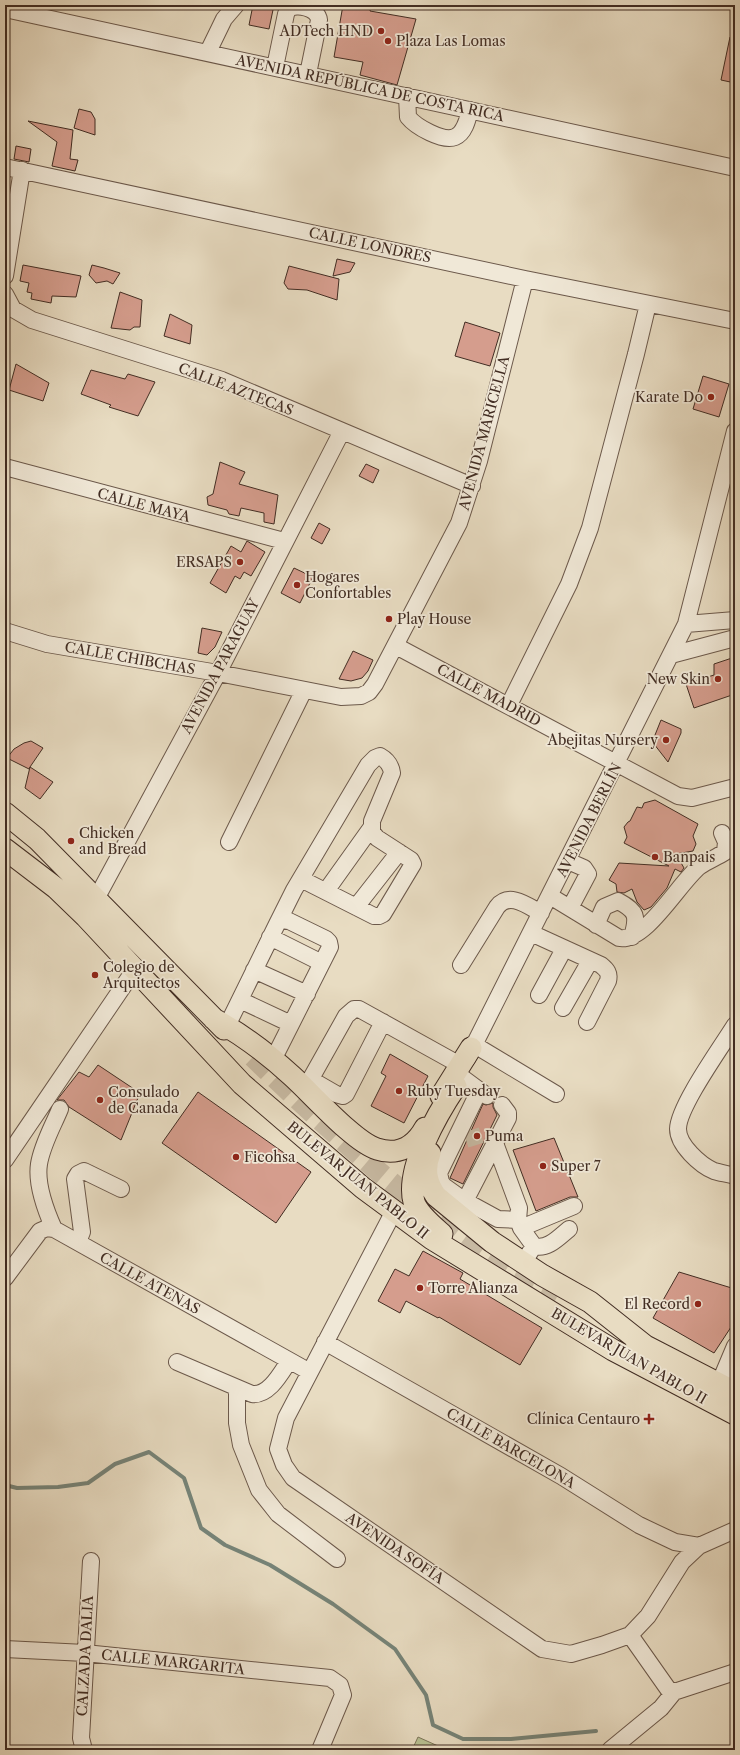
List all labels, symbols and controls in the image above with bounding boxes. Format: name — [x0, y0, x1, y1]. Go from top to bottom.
place label: ADTech HND — [279, 22, 373, 40]
marker: ADTech HND — [376, 26, 386, 36]
place label: Plaza Las Lomas — [396, 32, 506, 50]
marker: Plaza Las Lomas — [383, 36, 393, 46]
street label: AVENIDA REPÚBLICA DE COSTA RICA — [233, 50, 506, 125]
street label: CALLE LONDRES — [307, 223, 433, 267]
street label: AVENIDA MARICELLA — [454, 353, 513, 513]
street label: CALLE AZTECAS — [176, 359, 296, 419]
place label: Karate Do — [635, 388, 703, 406]
marker: Karate Do — [706, 392, 716, 402]
street label: CALLE MAYA — [96, 484, 193, 526]
place label: ERSAPS — [176, 553, 232, 571]
marker: ERSAPS — [235, 557, 245, 567]
place label: Hogares Confortables — [305, 568, 391, 602]
marker: Hogares Confortables — [292, 580, 302, 590]
street label: AVENIDA PARAGUAY — [176, 595, 264, 737]
place label: Play House — [397, 610, 471, 628]
marker: Play House — [384, 614, 394, 624]
street label: CALLE CHIBCHAS — [63, 638, 197, 678]
street label: CALLE MADRID — [434, 660, 544, 730]
place label: New Skin — [647, 670, 710, 688]
marker: New Skin — [713, 674, 723, 684]
place label: Abejitas Nursery — [547, 731, 658, 749]
marker: Abejitas Nursery — [661, 735, 671, 745]
street label: AVENIDA BERLÍN — [551, 759, 626, 881]
place label: Chicken and Bread — [79, 824, 147, 858]
marker: Chicken and Bread — [66, 836, 76, 846]
place label: Banpais — [663, 848, 715, 866]
marker: Banpais — [650, 852, 660, 862]
place label: Colegio de Arquitectos — [102, 958, 180, 992]
marker: Colegio de Arquitectos — [90, 970, 100, 980]
place label: Ruby Tuesday — [407, 1082, 501, 1100]
place label: Consulado de Canada — [108, 1083, 180, 1117]
marker: Ruby Tuesday — [394, 1086, 404, 1096]
marker: Consulado de Canada — [95, 1095, 105, 1105]
street label: BULEVAR JUAN PABLO II — [284, 1117, 432, 1243]
place label: Puma — [485, 1127, 524, 1145]
marker: Puma — [472, 1131, 482, 1141]
place label: Ficohsa — [244, 1148, 296, 1166]
marker: Ficohsa — [231, 1152, 241, 1162]
place label: Super 7 — [551, 1157, 601, 1175]
marker: Super 7 — [538, 1161, 548, 1171]
street label: CALLE ATENAS — [97, 1248, 203, 1318]
place label: Torre Alianza — [428, 1279, 518, 1297]
marker: Torre Alianza — [415, 1283, 425, 1293]
place label: El Record — [624, 1295, 690, 1313]
marker: El Record — [693, 1299, 703, 1309]
street label: BULEVAR JUAN PABLO II — [548, 1304, 710, 1408]
street label: CALLE BARCELONA — [443, 1404, 579, 1493]
place label: Clínica Centauro — [527, 1410, 640, 1428]
marker: Clínica Centauro — [643, 1413, 655, 1425]
street label: AVENIDA SOFÍA — [342, 1507, 449, 1588]
street label: CALZADA DALIA — [73, 1595, 97, 1717]
street label: CALLE MARGARITA — [100, 1646, 246, 1679]

